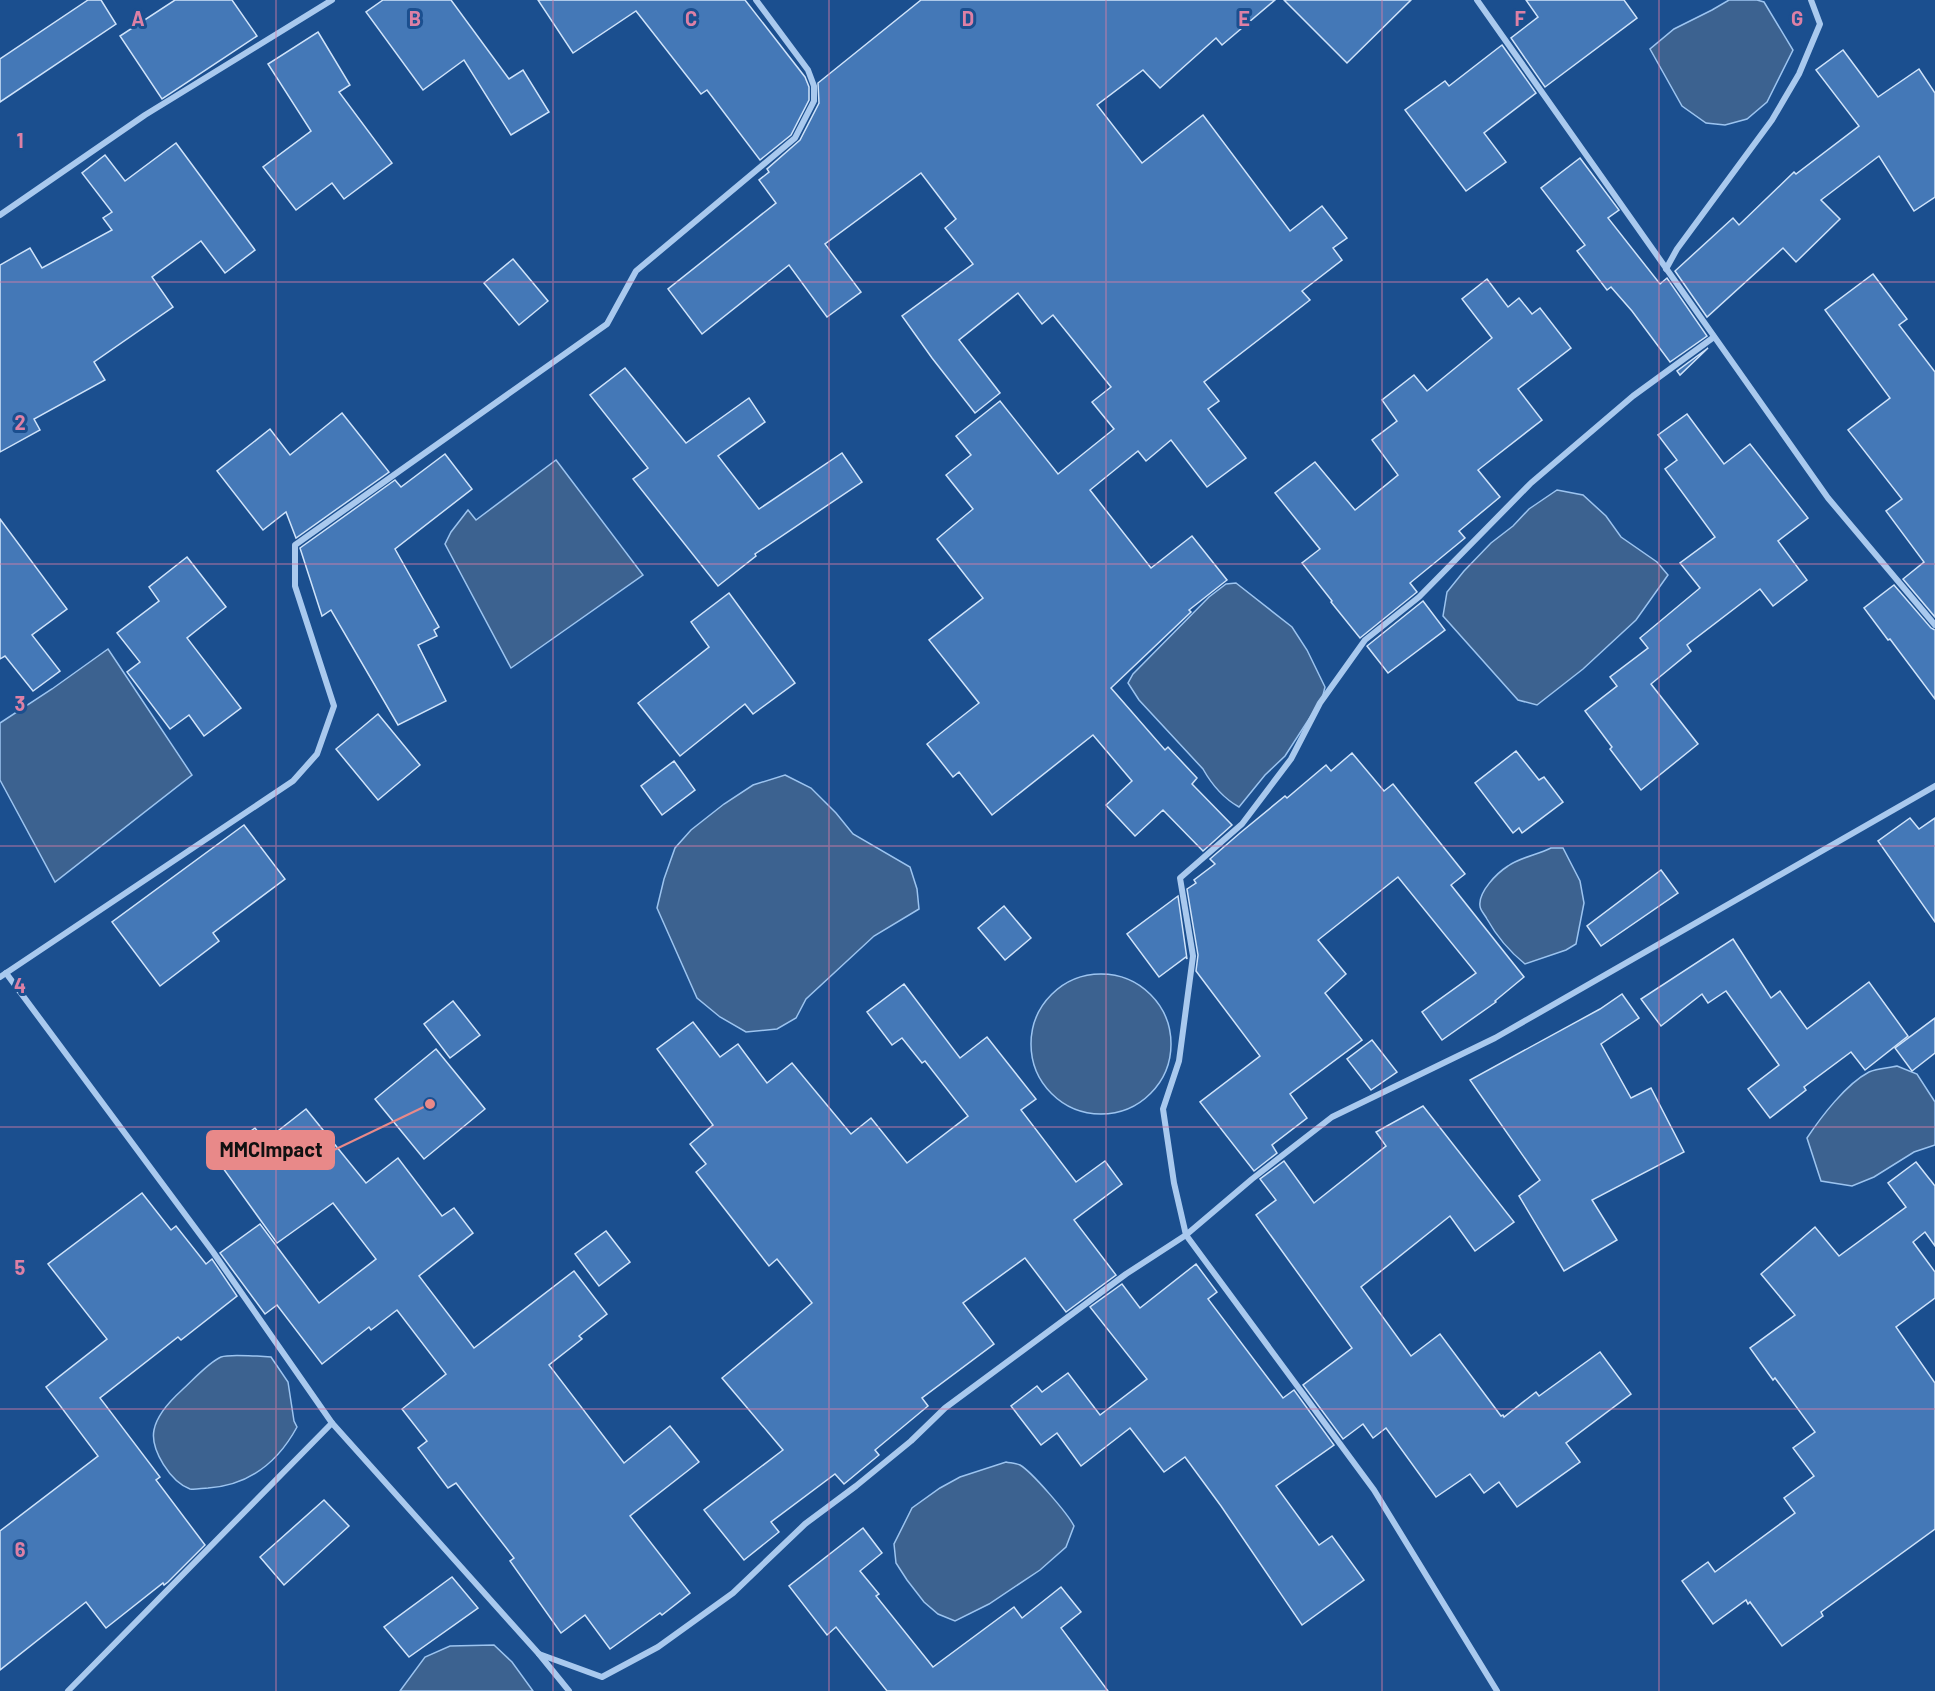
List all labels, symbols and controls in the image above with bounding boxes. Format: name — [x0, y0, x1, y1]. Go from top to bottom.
text: A — [131, 6, 145, 30]
text: B — [409, 6, 421, 30]
text: C — [685, 6, 697, 30]
text: D — [962, 6, 974, 30]
text: E — [1238, 6, 1250, 30]
text: F — [1514, 6, 1526, 30]
text: G — [1791, 6, 1803, 30]
text: 1 — [16, 128, 24, 152]
text: 2 — [14, 410, 26, 434]
text: 3 — [15, 691, 25, 715]
text: 4 — [14, 973, 26, 997]
callout: MMCImpact — [207, 1131, 334, 1169]
text: MMCImpact — [220, 1137, 322, 1161]
text: 5 — [15, 1255, 26, 1279]
text: 6 — [15, 1537, 26, 1561]

